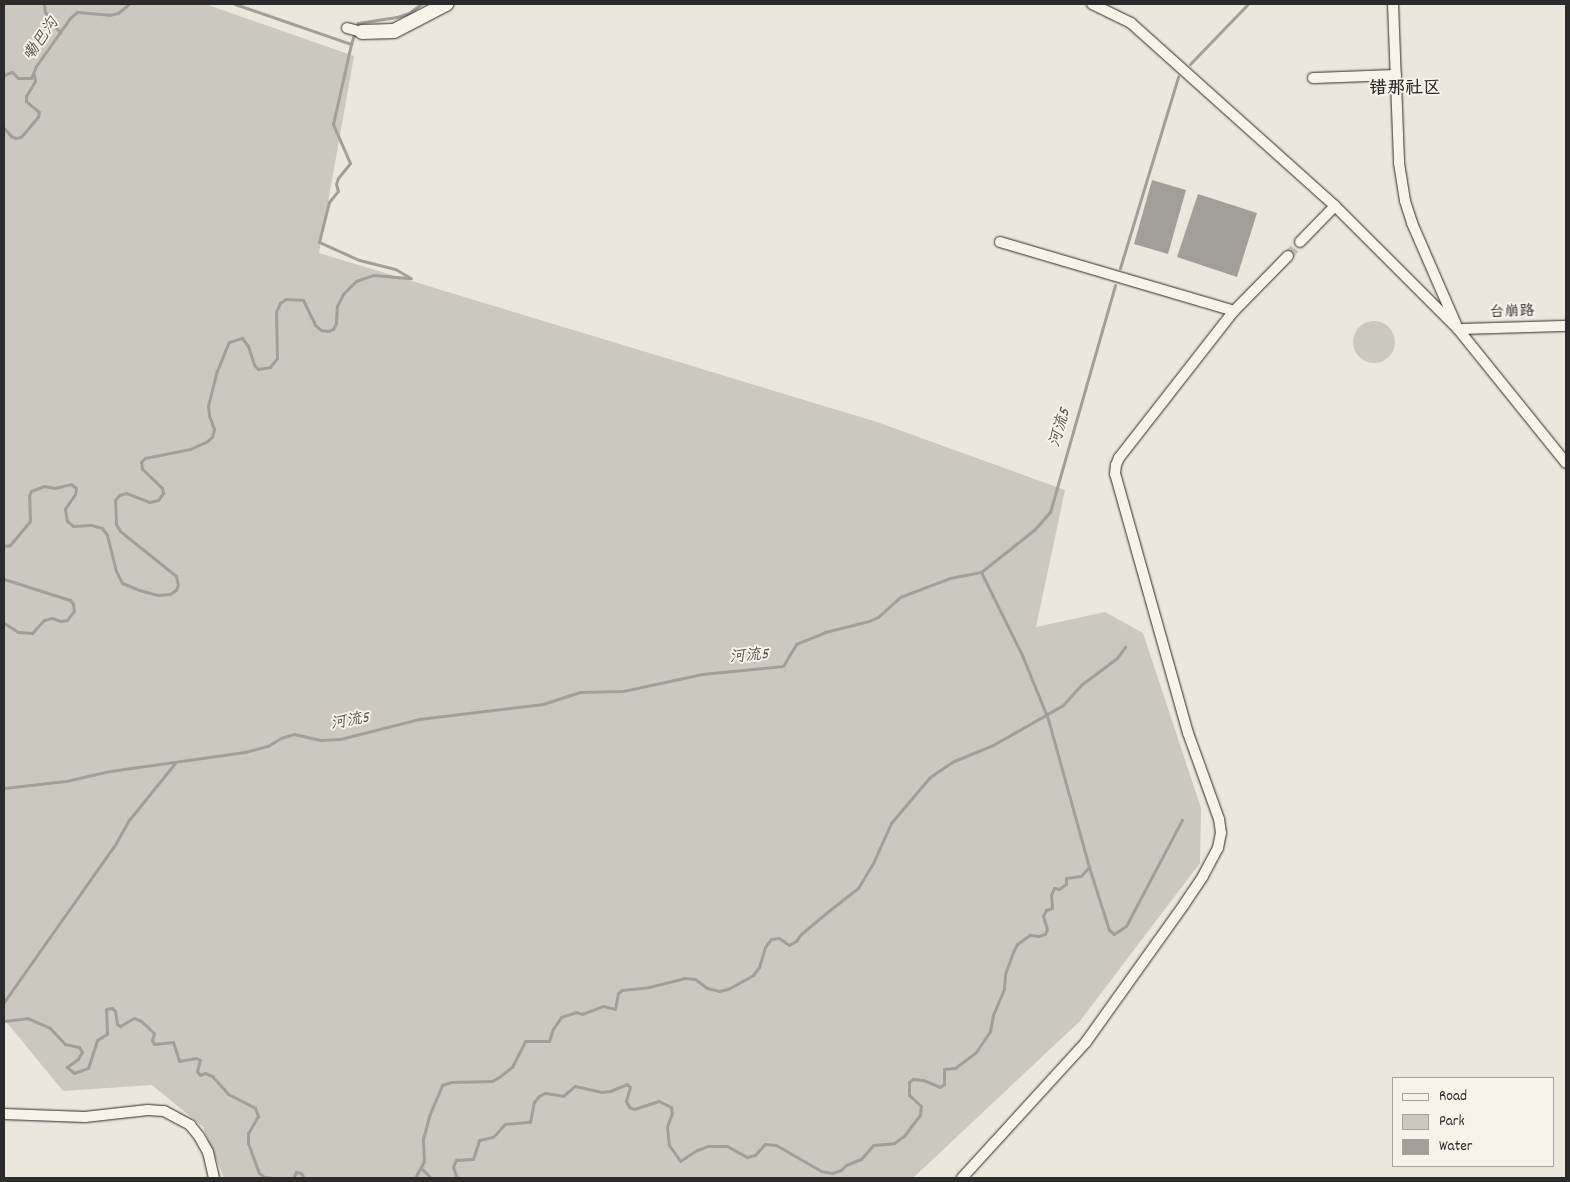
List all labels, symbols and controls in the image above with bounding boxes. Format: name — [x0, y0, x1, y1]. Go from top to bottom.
water label: 嘞巴沟 — [20, 15, 64, 65]
district label: 错那社区 — [1369, 79, 1441, 101]
street label: 台崩路 — [1489, 303, 1535, 323]
water label: 河流5 — [1046, 406, 1076, 450]
water label: 河流5 — [728, 645, 770, 669]
water label: 河流5 — [329, 709, 371, 735]
legend — [1392, 1077, 1555, 1167]
text: Road — [1439, 1086, 1467, 1108]
text: Park — [1439, 1111, 1465, 1133]
text: Water — [1439, 1136, 1472, 1158]

